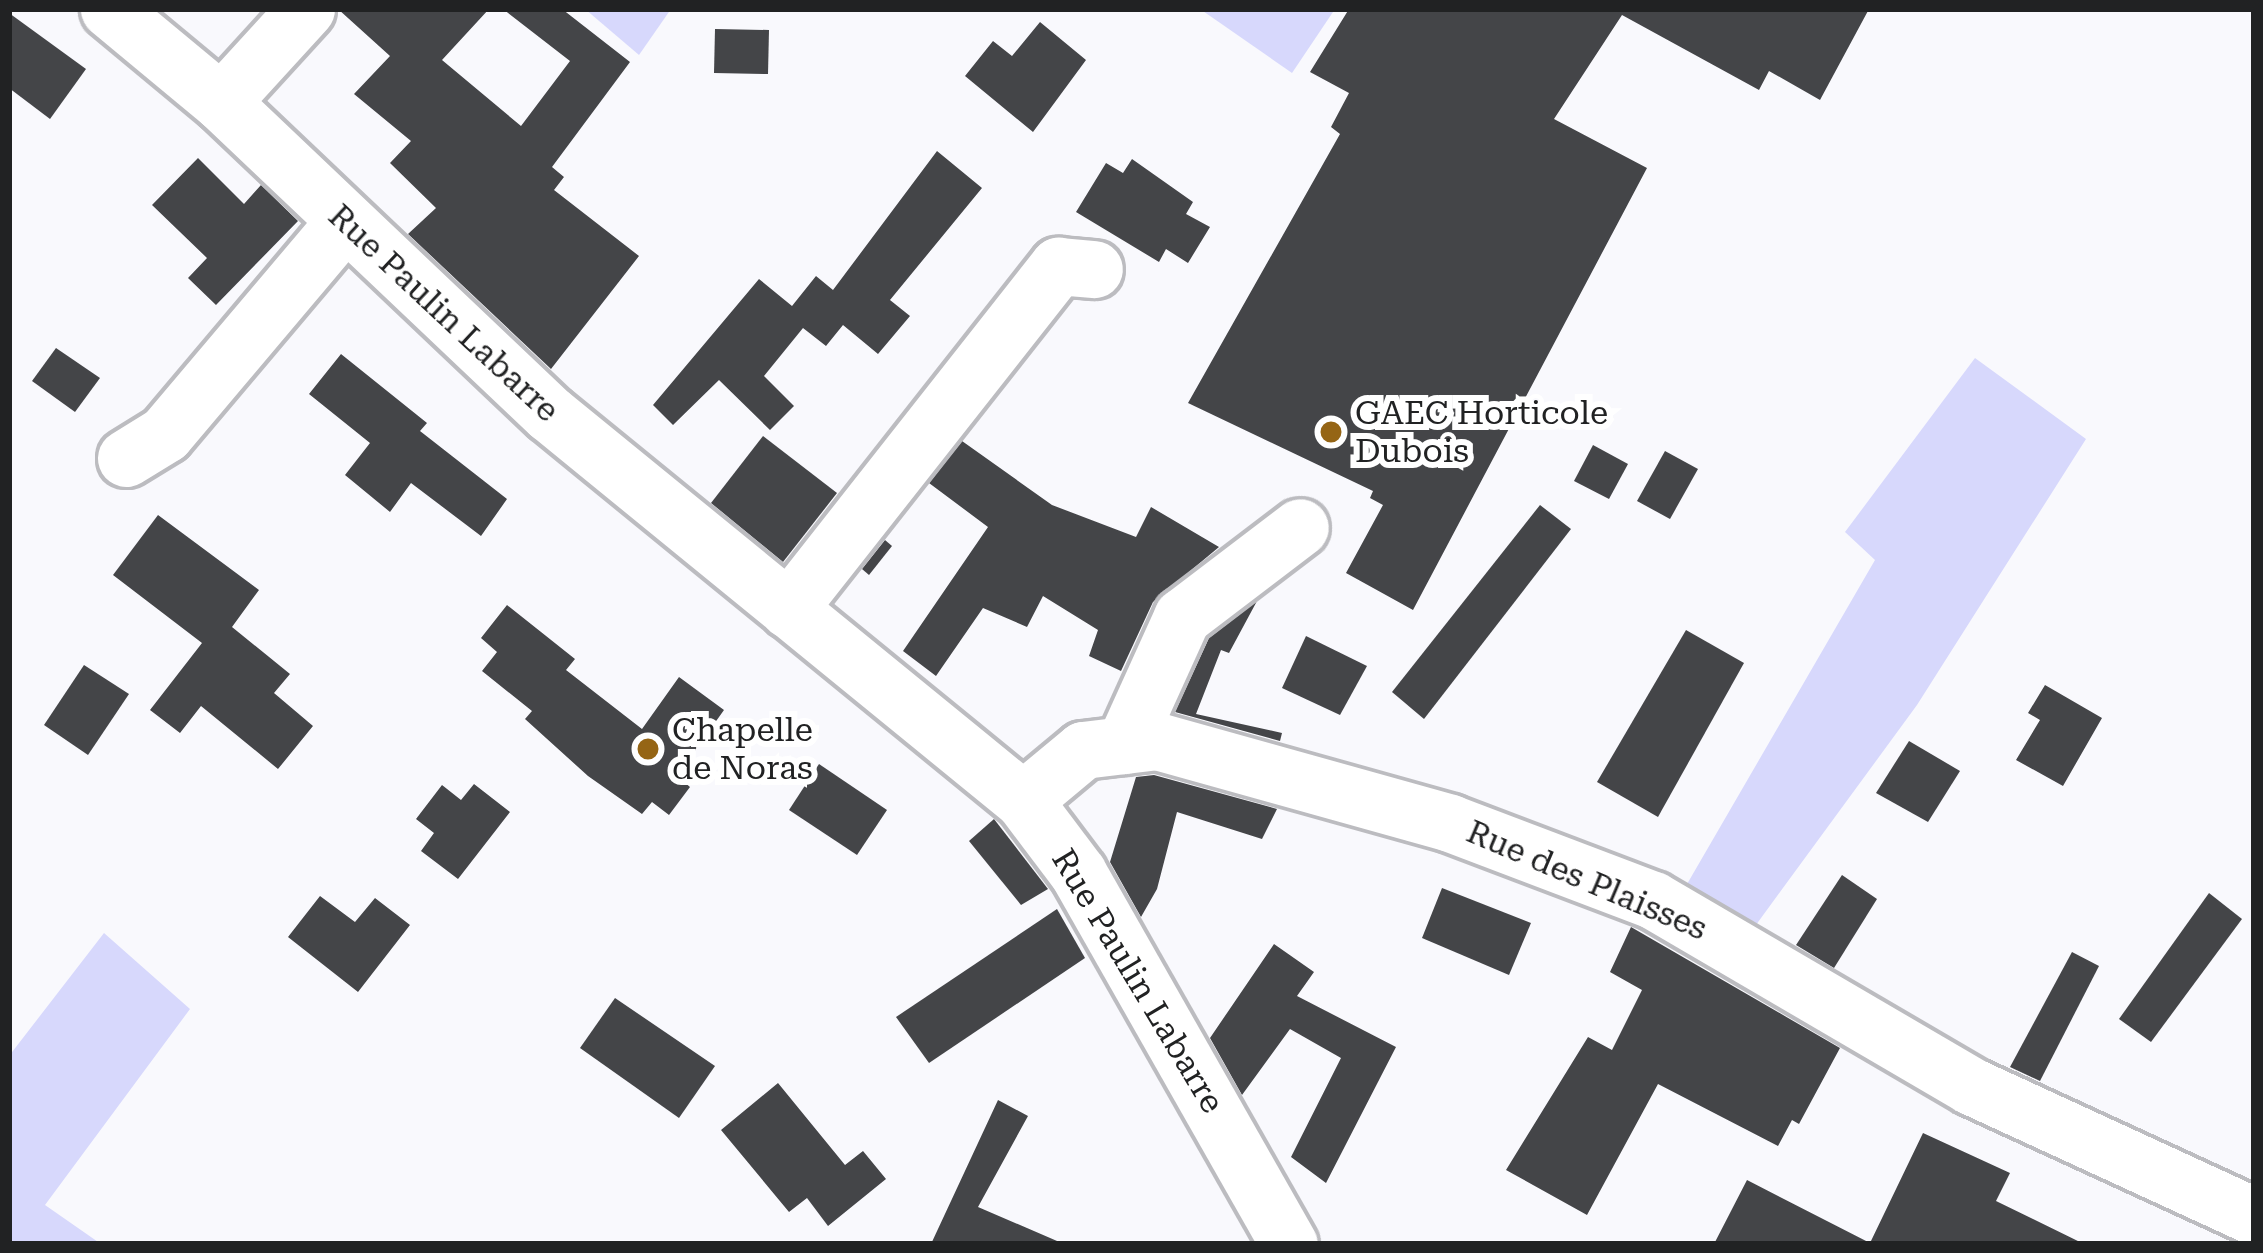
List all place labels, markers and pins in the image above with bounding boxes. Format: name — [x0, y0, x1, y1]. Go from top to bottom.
place label: GAEC Horticole Dubois — [1355, 393, 1608, 471]
marker: GAEC Horticole Dubois — [1318, 419, 1344, 445]
place label: Chapelle de Noras — [672, 710, 813, 788]
marker: Chapelle de Noras — [635, 736, 661, 762]

